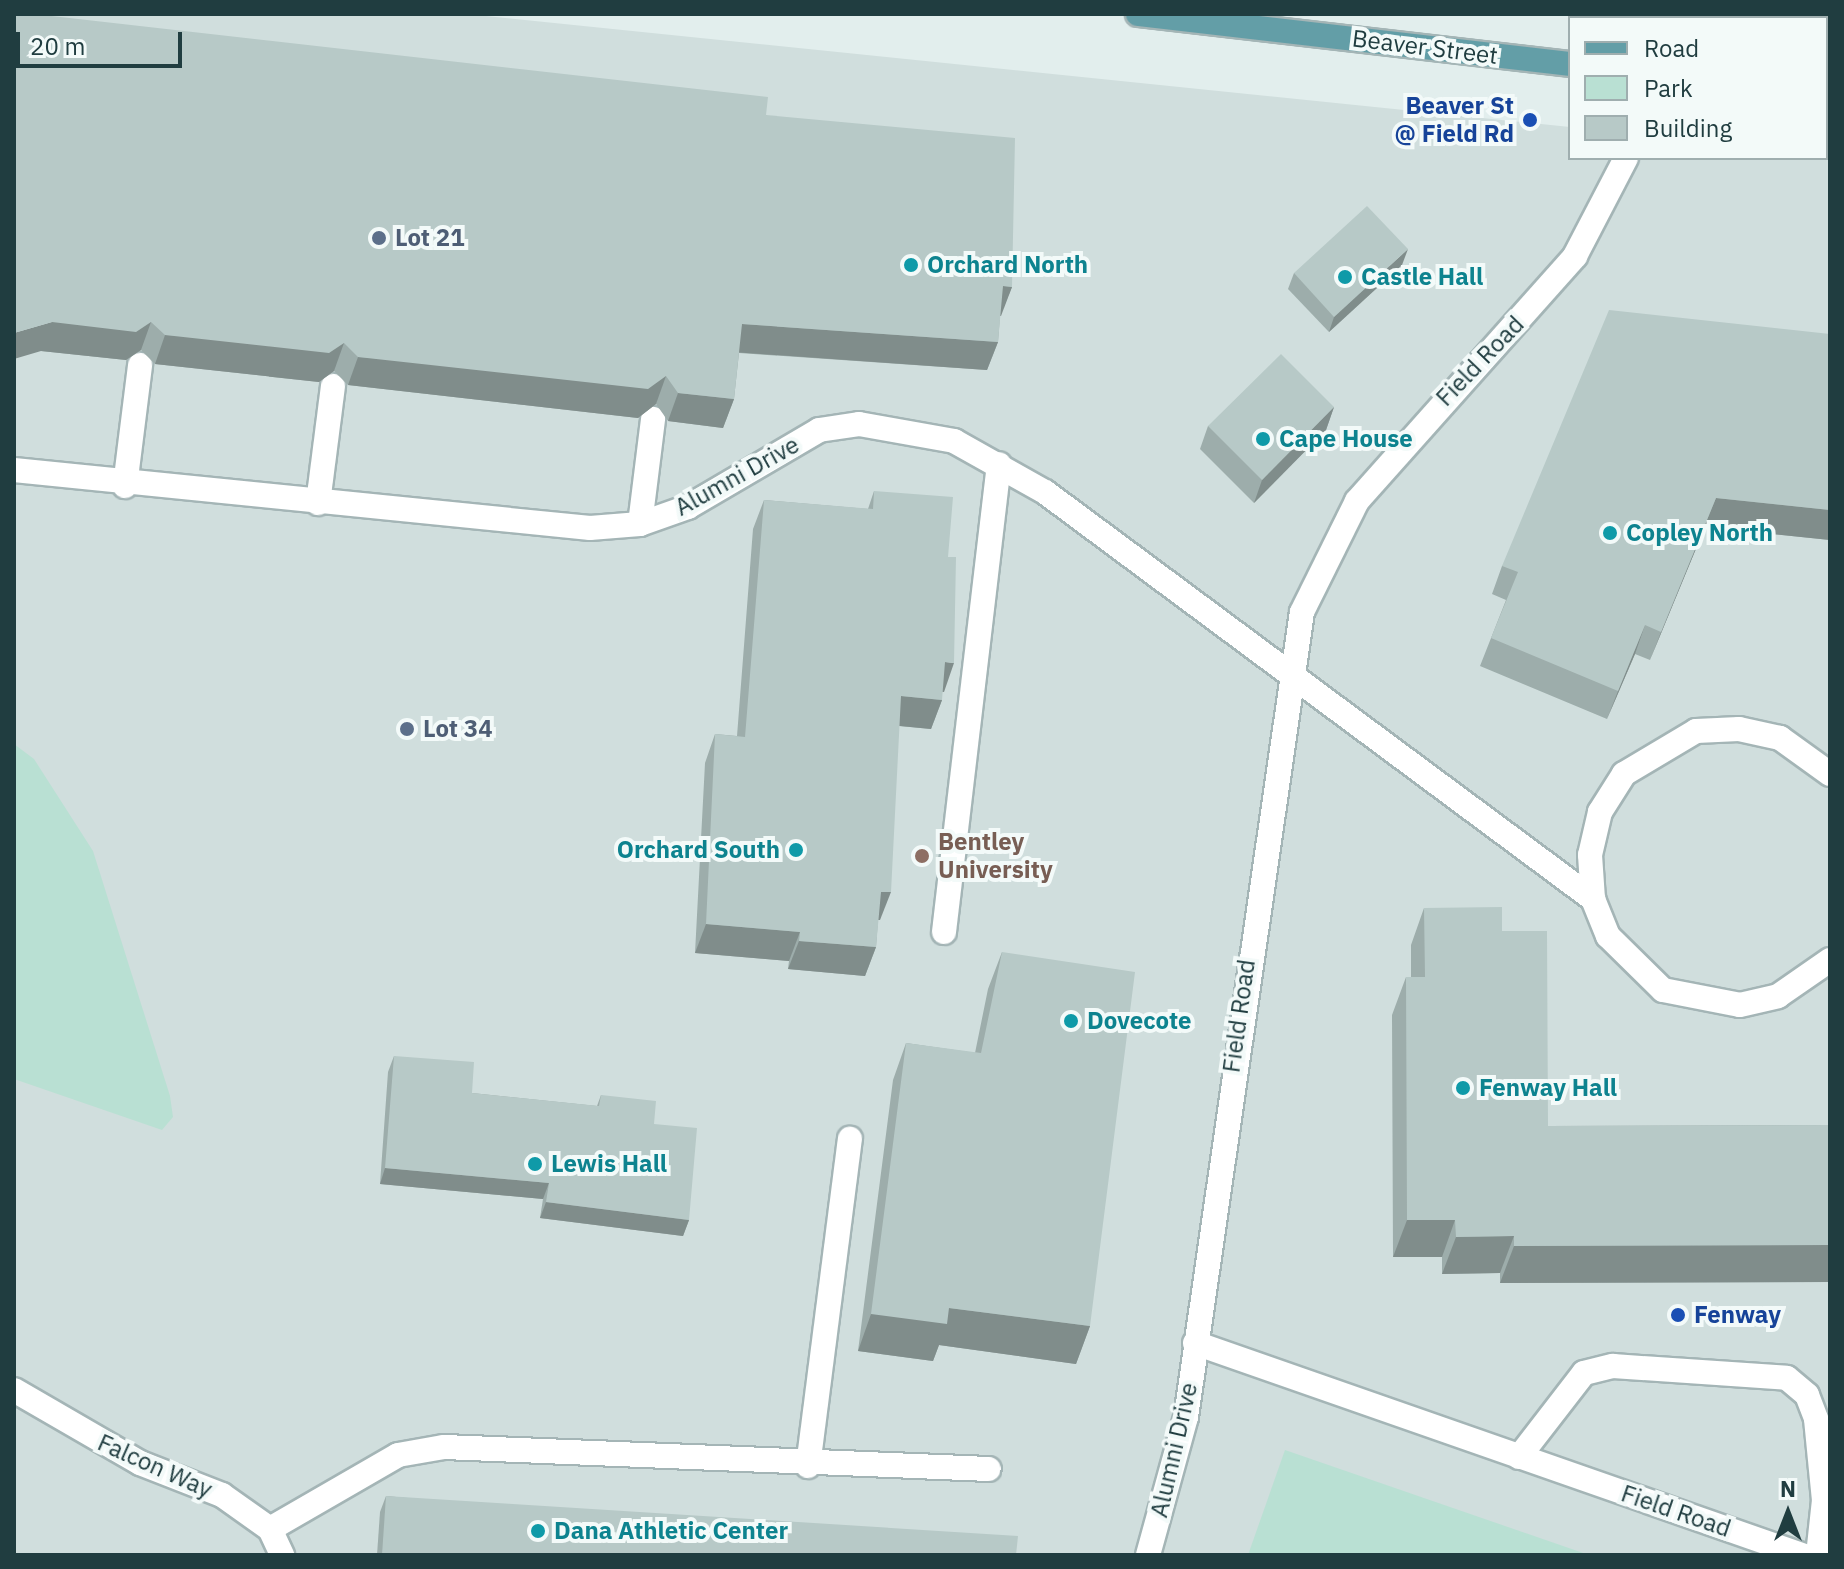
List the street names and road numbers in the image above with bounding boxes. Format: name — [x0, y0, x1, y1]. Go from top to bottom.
street label: Beaver Street — [1351, 24, 1499, 70]
street label: Field Road — [1430, 310, 1530, 412]
street label: Alumni Drive — [670, 430, 804, 522]
street label: Field Road — [1217, 958, 1261, 1074]
street label: Alumni Drive — [1145, 1380, 1203, 1520]
street label: Falcon Way — [93, 1428, 217, 1504]
street label: Field Road — [1617, 1479, 1735, 1543]

